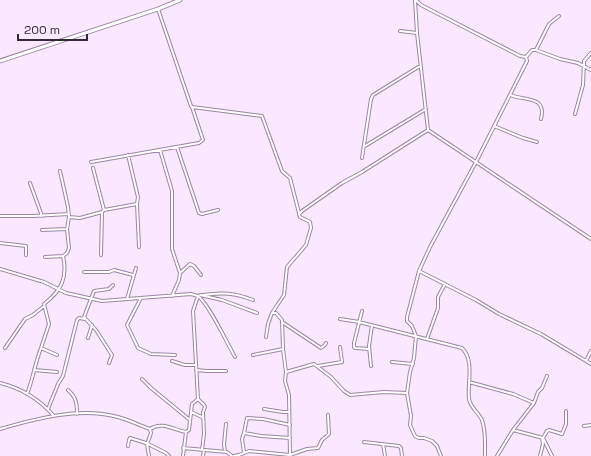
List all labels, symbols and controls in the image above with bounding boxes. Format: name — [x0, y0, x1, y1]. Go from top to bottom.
scale bar — [18, 16, 87, 42]
text: 200 m — [24, 22, 60, 38]

